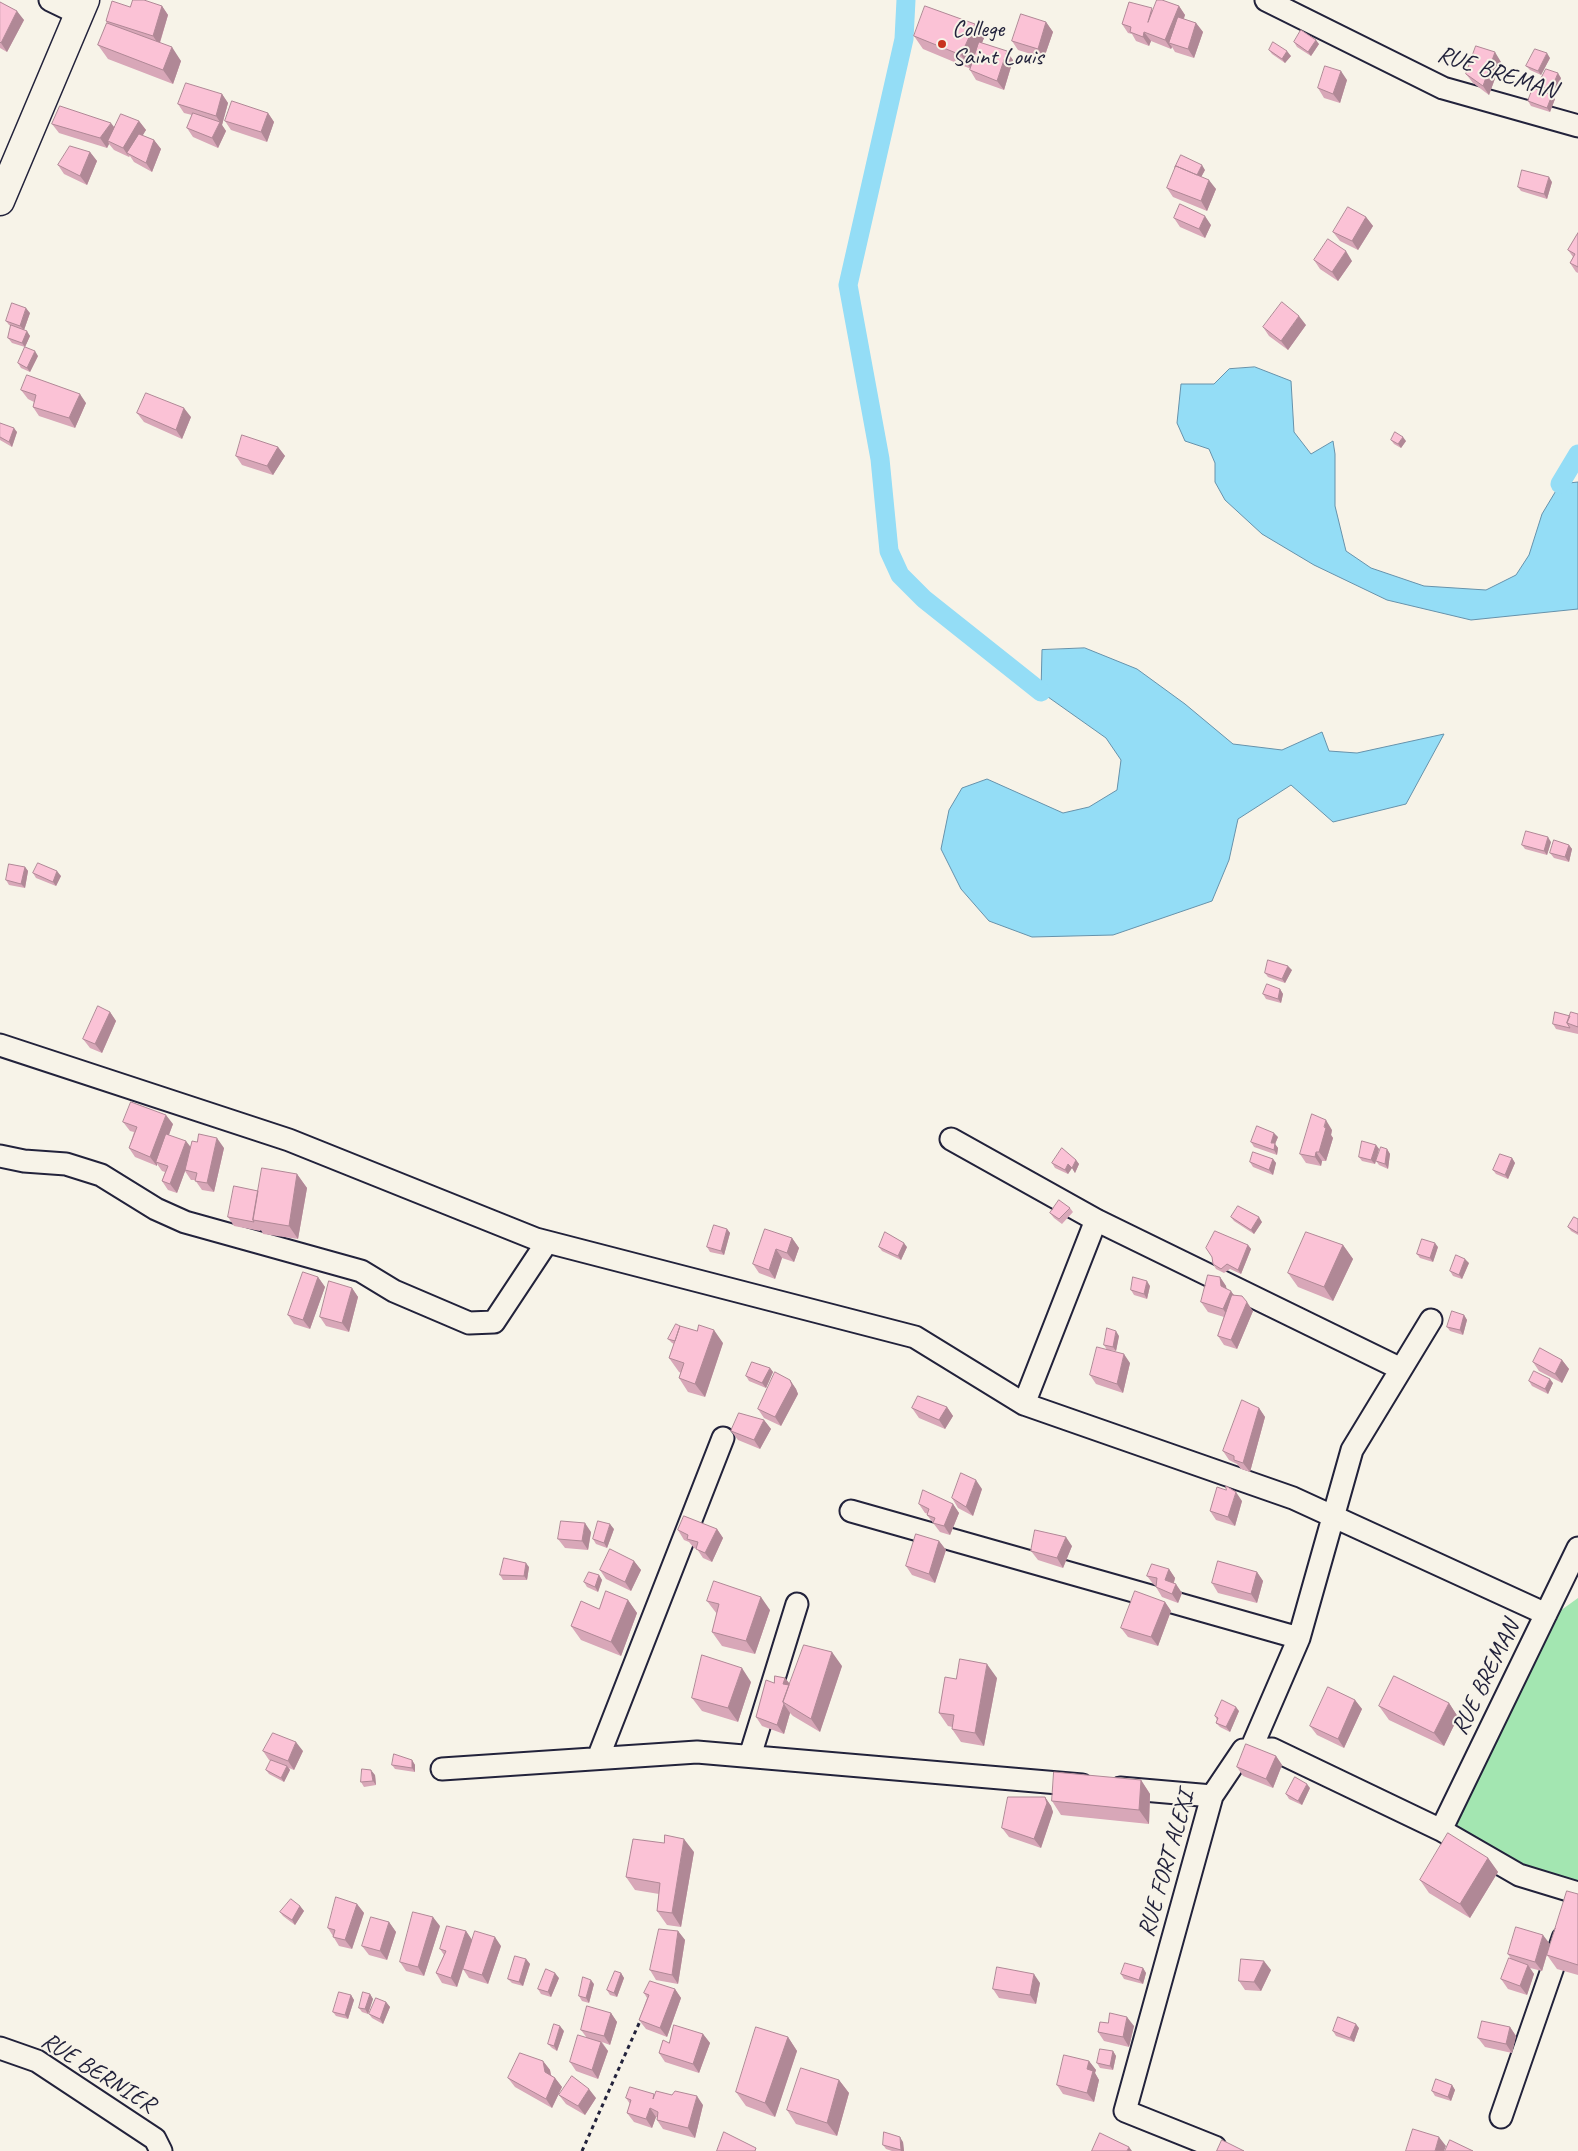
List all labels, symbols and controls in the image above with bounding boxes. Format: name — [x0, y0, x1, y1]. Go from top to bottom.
place label: College Saint Louis — [952, 16, 1043, 72]
marker: College Saint Louis — [936, 38, 948, 50]
street label: RUE BREMAN — [1434, 40, 1560, 106]
street label: RUE BREMAN — [1446, 1616, 1526, 1740]
street label: RUE FORT ALEXI — [1132, 1788, 1202, 1940]
street label: RUE BERNIER — [36, 2027, 160, 2119]

